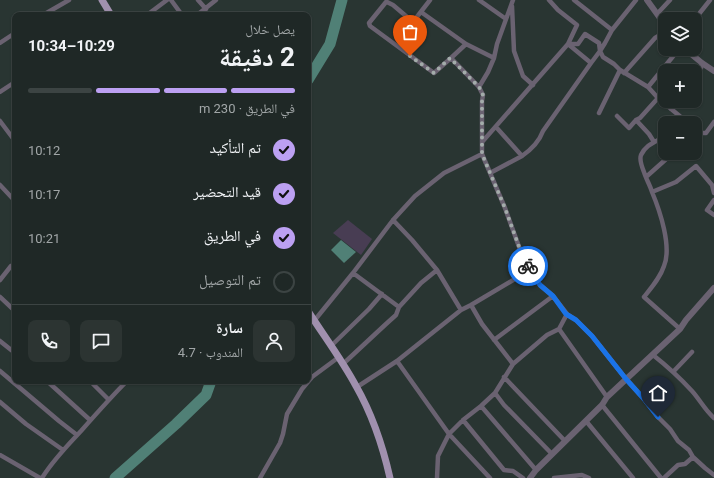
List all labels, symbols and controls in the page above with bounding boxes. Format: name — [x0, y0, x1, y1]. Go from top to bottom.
map controls — [658, 12, 702, 160]
button: layers — [658, 12, 702, 56]
pin — [393, 15, 427, 56]
icon: bag — [399, 21, 421, 43]
text: يصل خلال — [246, 22, 295, 37]
text: 10:29–10:34 — [28, 37, 115, 55]
text: 2 دقيقة — [219, 42, 295, 72]
button: + — [658, 64, 702, 108]
text: في الطريق · 230 m — [199, 101, 295, 116]
button: − — [658, 116, 702, 160]
text: تم التأكيد — [210, 139, 261, 157]
icon: check — [273, 139, 295, 161]
text: 10:12 — [28, 143, 60, 158]
text: قيد التحضير — [193, 183, 261, 201]
icon: check — [273, 183, 295, 205]
text: 10:17 — [28, 187, 60, 202]
text: في الطريق — [204, 227, 261, 245]
icon: check — [273, 227, 295, 249]
text: 10:21 — [28, 231, 60, 246]
courier — [508, 246, 548, 286]
icon: bike — [517, 255, 539, 277]
text: تم التوصيل — [199, 271, 261, 289]
text: سارة — [216, 319, 243, 337]
button: phone — [28, 320, 70, 362]
button: chat — [80, 320, 122, 362]
button: person — [253, 320, 295, 362]
text: المندوب · 4.7 — [178, 345, 243, 360]
pin — [641, 376, 675, 417]
icon: home — [647, 382, 669, 404]

